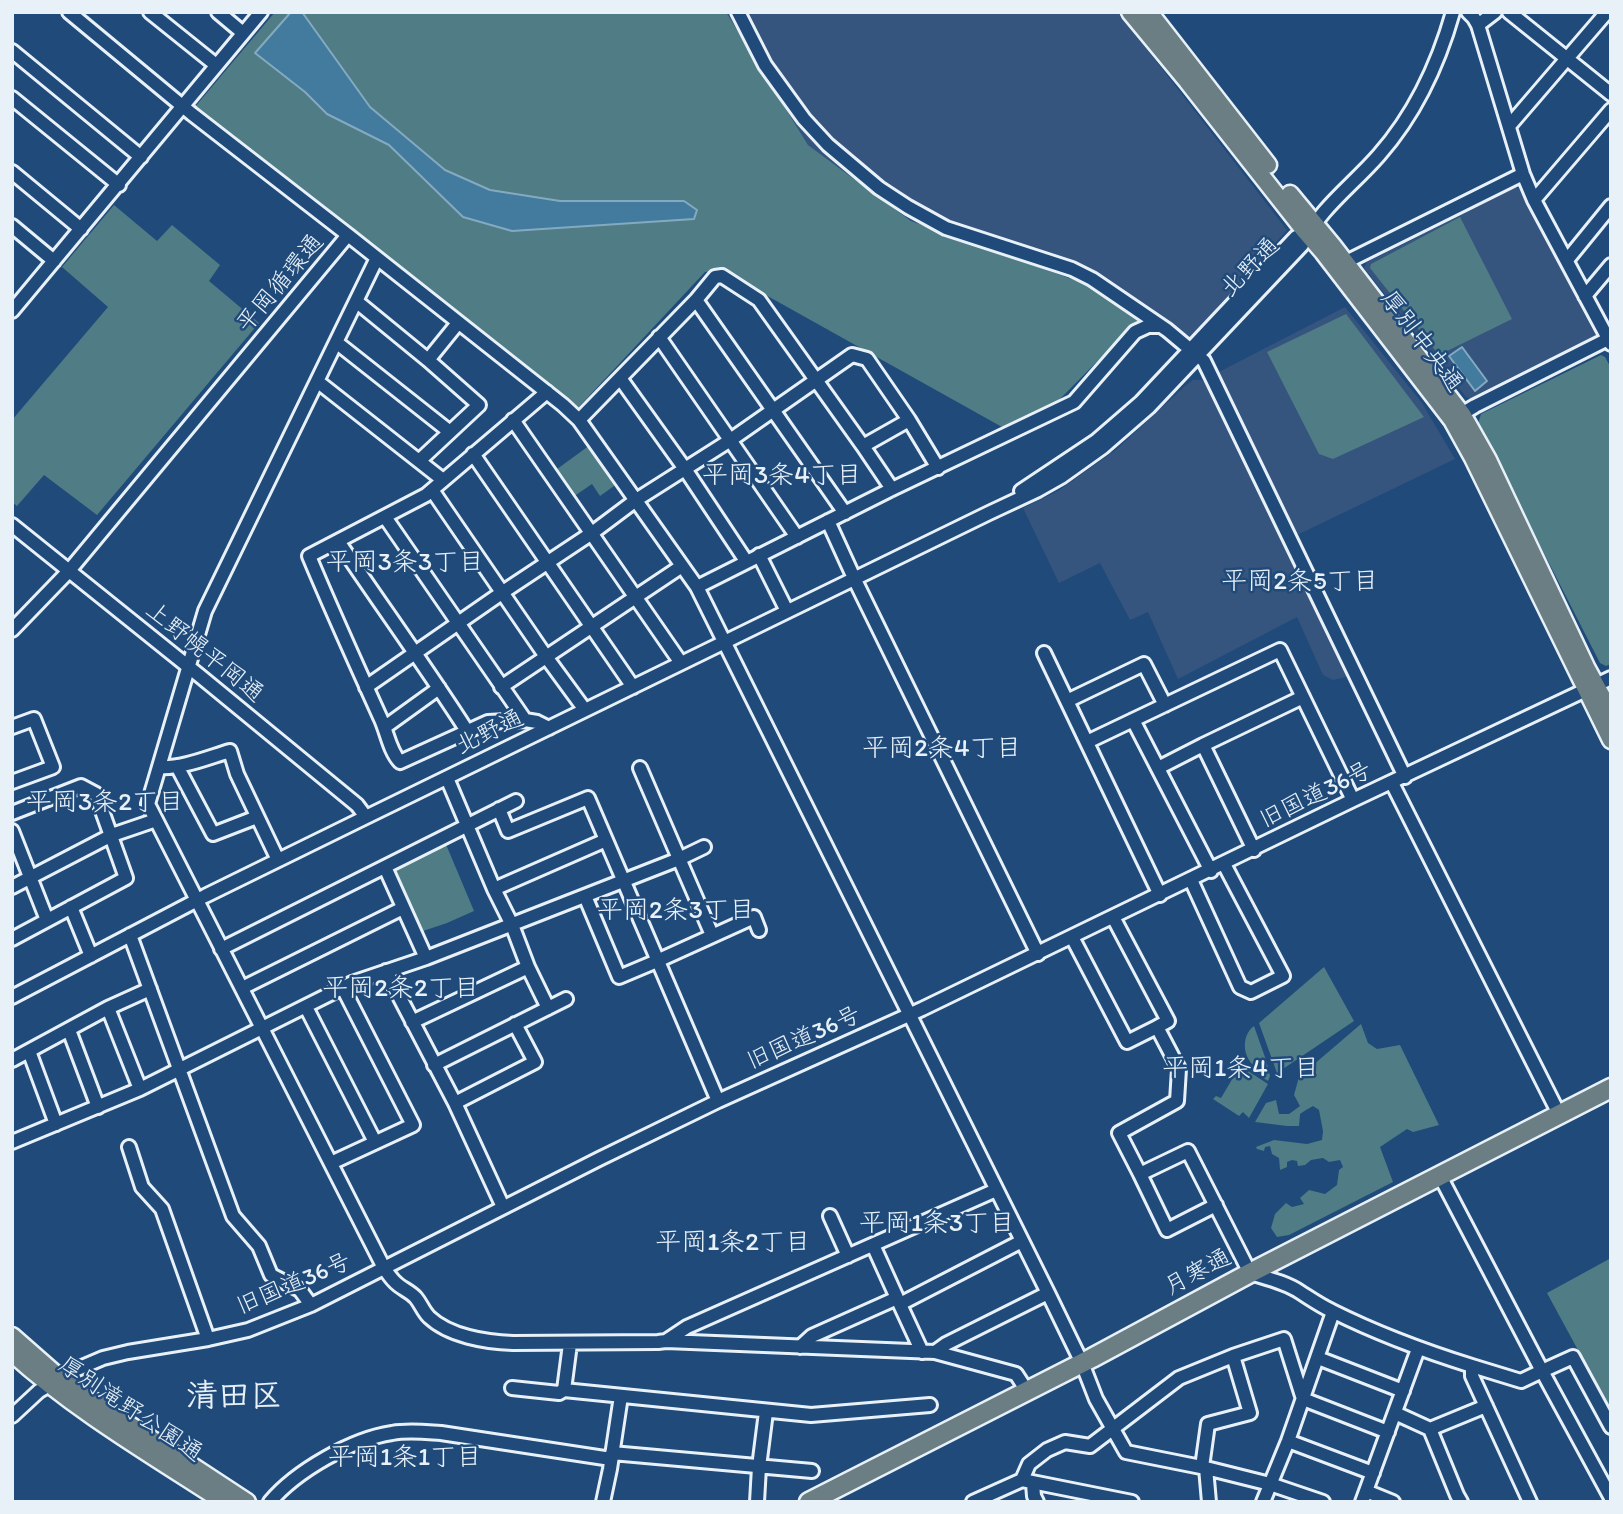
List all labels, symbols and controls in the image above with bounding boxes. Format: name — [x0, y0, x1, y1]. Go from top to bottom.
street label: 平岡循環通 — [231, 229, 331, 339]
street label: 北野通 — [1216, 232, 1286, 304]
street label: 厚別中央通 — [1373, 285, 1469, 399]
district label: 平岡3条4丁目 — [702, 460, 862, 492]
district label: 平岡3条3丁目 — [326, 547, 484, 579]
district label: 平岡2条5丁目 — [1221, 566, 1379, 598]
street label: 上野幌平岡通 — [139, 596, 269, 710]
street label: 北野通 — [451, 704, 529, 762]
district label: 平岡2条4丁目 — [862, 733, 1022, 765]
street label: 旧国道36号 — [1255, 756, 1377, 836]
district label: 平岡3条2丁目 — [26, 787, 184, 819]
district label: 平岡2条3丁目 — [597, 895, 755, 927]
district label: 平岡2条2丁目 — [322, 973, 480, 1005]
street label: 旧国道36号 — [743, 1001, 865, 1077]
district label: 平岡1条4丁目 — [1162, 1053, 1320, 1085]
district label: 平岡1条3丁目 — [859, 1208, 1015, 1240]
district label: 平岡1条2丁目 — [655, 1227, 811, 1259]
street label: 月寒通 — [1159, 1243, 1237, 1303]
street label: 旧国道36号 — [232, 1248, 356, 1322]
street label: 厚別滝野公園通 — [52, 1351, 208, 1469]
district label: 清田区 — [186, 1379, 282, 1417]
district label: 平岡1条1丁目 — [328, 1442, 482, 1474]

